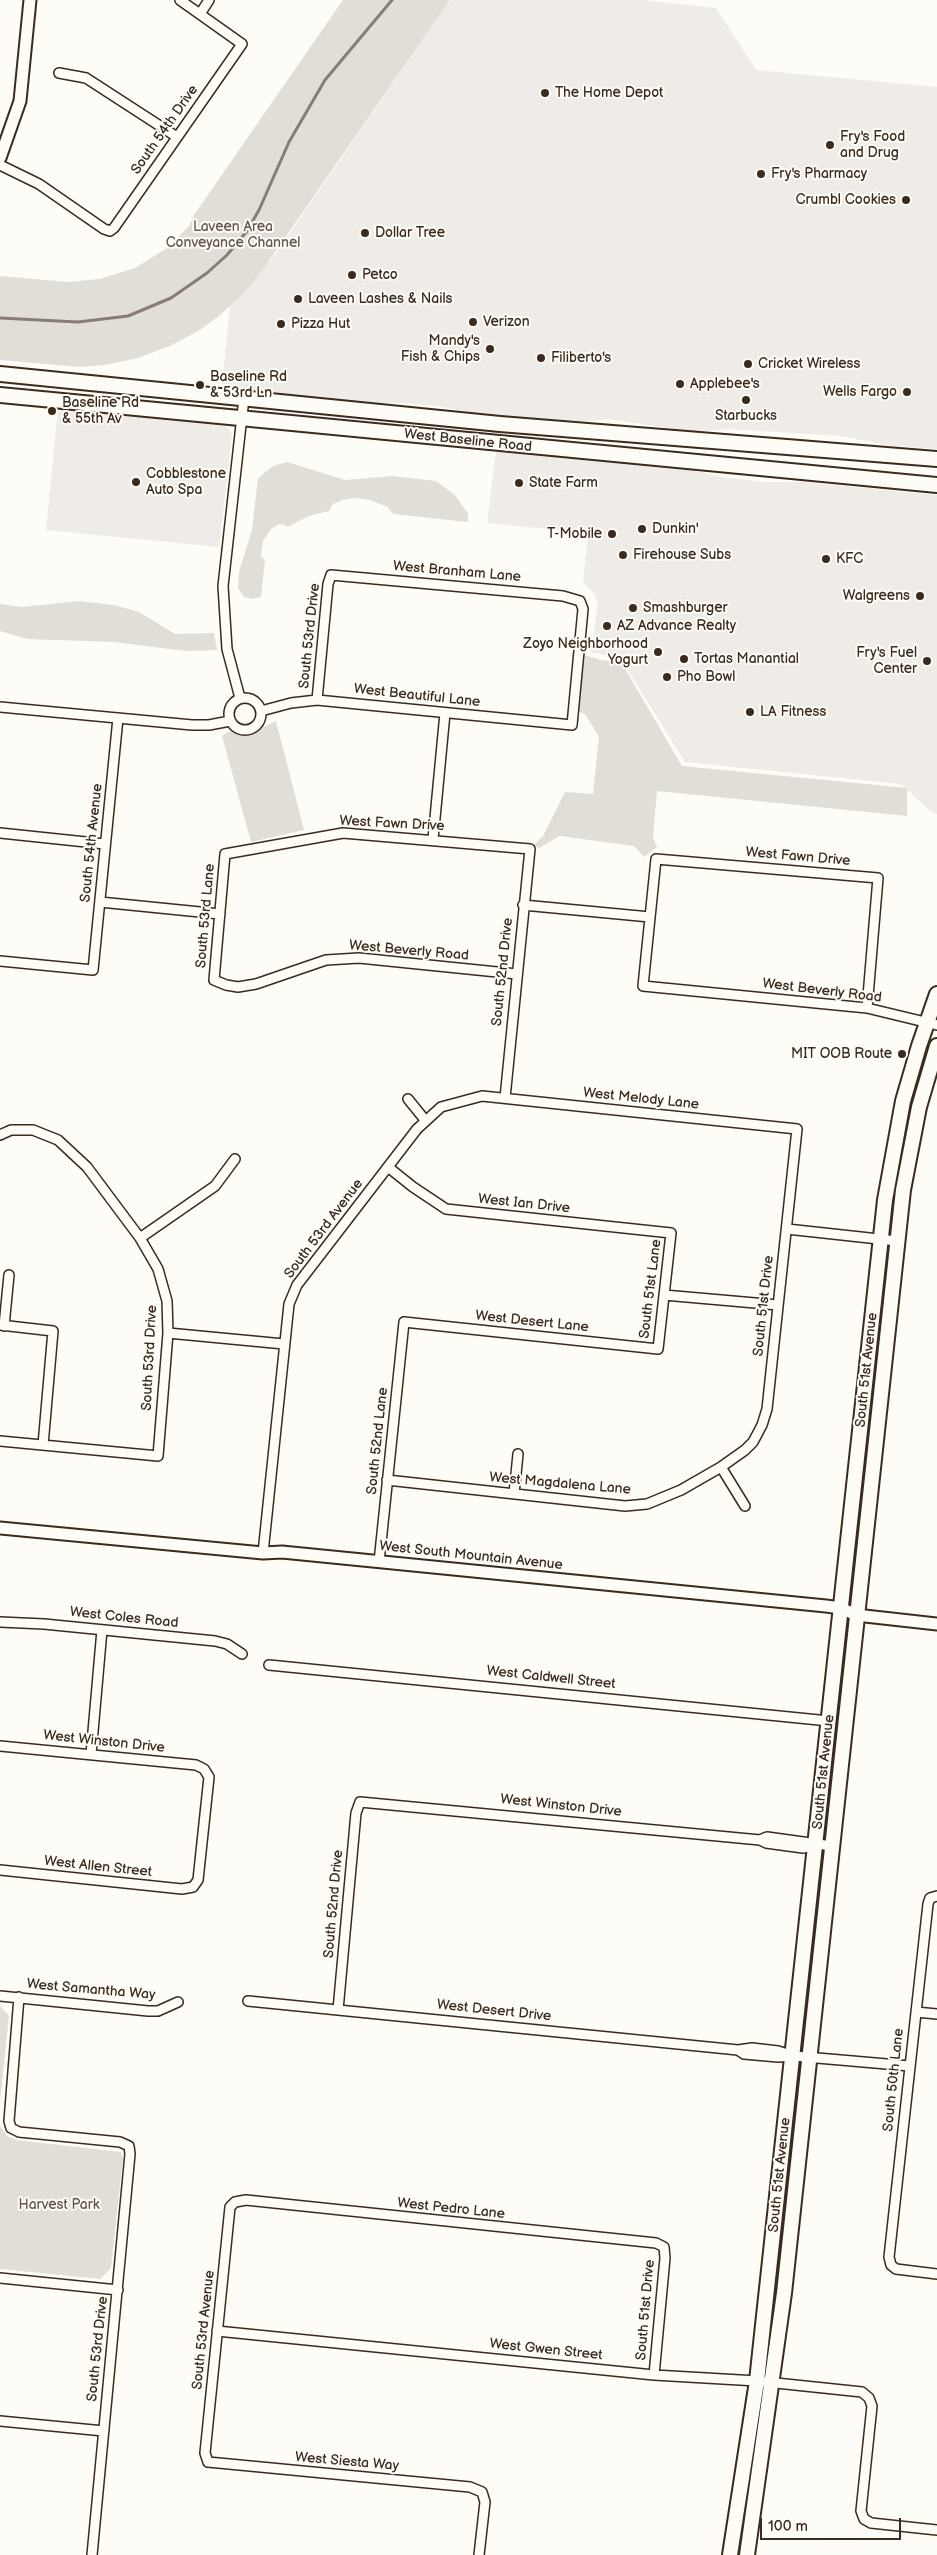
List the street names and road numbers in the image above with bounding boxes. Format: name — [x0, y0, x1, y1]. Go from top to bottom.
street label: South 54th Drive — [128, 82, 202, 178]
street label: West Baseline Road — [403, 426, 533, 456]
street label: West Branham Lane — [392, 558, 522, 586]
street label: South 53rd Drive — [296, 582, 324, 690]
street label: West Beautiful Lane — [353, 681, 481, 711]
street label: South 54th Avenue — [77, 783, 107, 903]
street label: West Fawn Drive — [339, 813, 445, 835]
street label: West Fawn Drive — [745, 844, 851, 870]
street label: South 53rd Lane — [193, 863, 219, 969]
street label: South 52nd Drive — [489, 917, 517, 1027]
street label: West Beverly Road — [348, 937, 470, 965]
street label: West Beverly Road — [761, 975, 883, 1007]
street label: West Melody Lane — [582, 1085, 700, 1113]
street label: South 53rd Avenue — [281, 1176, 367, 1282]
street label: West Ian Drive — [477, 1191, 571, 1217]
street label: South 51st Lane — [637, 1238, 665, 1340]
street label: South 51st Drive — [750, 1255, 778, 1357]
street label: South 53rd Drive — [139, 1305, 161, 1411]
street label: West Desert Lane — [475, 1308, 589, 1336]
street label: South 51st Avenue — [853, 1312, 881, 1428]
street label: South 52nd Lane — [364, 1387, 392, 1495]
street label: West Magdalena Lane — [489, 1469, 631, 1499]
street label: West South Mountain Avenue — [378, 1538, 564, 1574]
street label: West Coles Road — [69, 1604, 179, 1632]
street label: West Caldwell Street — [486, 1663, 616, 1693]
street label: South 51st Avenue — [810, 1714, 838, 1830]
street label: West Winston Drive — [43, 1727, 165, 1757]
street label: West Winston Drive — [500, 1791, 622, 1821]
street label: South 52nd Drive — [321, 1849, 347, 1959]
street label: West Allen Street — [43, 1853, 153, 1881]
street label: West Samantha Way — [26, 1976, 156, 2004]
street label: West Desert Drive — [436, 1997, 552, 2025]
street label: South 50th Lane — [880, 2028, 908, 2132]
street label: South 51st Avenue — [766, 2117, 794, 2233]
street label: West Pedro Lane — [396, 2195, 506, 2223]
street label: South 51st Drive — [633, 2259, 659, 2361]
street label: South 53rd Avenue — [189, 2269, 219, 2391]
street label: South 53rd Drive — [84, 2295, 112, 2403]
street label: West Gwen Street — [489, 2336, 603, 2364]
street label: West Siesta Way — [294, 2449, 400, 2475]

